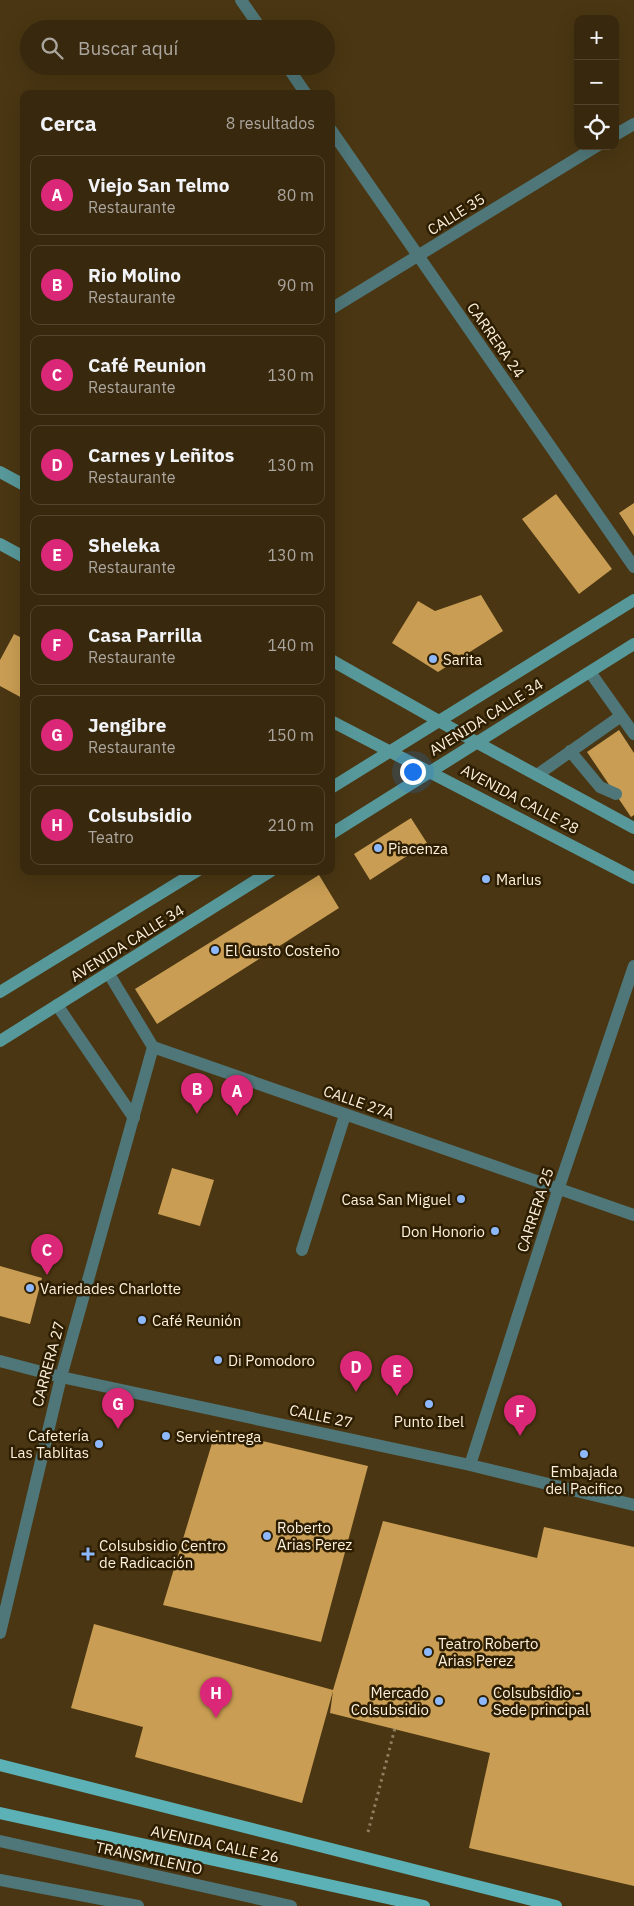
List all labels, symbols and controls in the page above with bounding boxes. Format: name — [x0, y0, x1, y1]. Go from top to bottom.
map controls — [574, 15, 619, 150]
button: + — [574, 15, 619, 60]
search box — [20, 20, 335, 75]
icon: search — [38, 34, 66, 62]
text: Buscar aquí — [78, 36, 178, 60]
button: − — [574, 60, 619, 105]
button: locate — [574, 105, 619, 150]
text: Cerca — [40, 109, 97, 137]
text: 8 resultados — [226, 113, 315, 133]
text: Viejo San Telmo — [88, 173, 230, 197]
text: A — [52, 185, 62, 205]
text: 80 m — [277, 185, 314, 205]
street label: CALLE 35 — [424, 189, 488, 239]
text: Restaurante — [88, 197, 176, 217]
text: Rio Molino — [88, 263, 181, 287]
text: B — [52, 275, 62, 295]
text: 90 m — [277, 275, 314, 295]
text: Restaurante — [88, 287, 176, 307]
street label: CARRERA 24 — [463, 299, 529, 381]
text: Café Reunion — [88, 353, 206, 377]
text: C — [52, 365, 62, 385]
text: 130 m — [267, 365, 314, 385]
text: Restaurante — [88, 377, 176, 397]
text: Carnes y Leñitos — [88, 443, 234, 467]
text: D — [51, 455, 63, 475]
text: 130 m — [267, 455, 314, 475]
text: Restaurante — [88, 467, 176, 487]
text: Sheleka — [88, 533, 160, 557]
text: E — [52, 545, 62, 565]
text: 130 m — [267, 545, 314, 565]
text: Restaurante — [88, 557, 176, 577]
text: Casa Parrilla — [88, 623, 202, 647]
text: F — [52, 635, 62, 655]
text: 140 m — [267, 635, 314, 655]
text: Restaurante — [88, 647, 176, 667]
place label: Sarita — [443, 650, 482, 669]
marker: Sarita — [427, 653, 439, 665]
street label: AVENIDA CALLE 34 — [426, 674, 546, 760]
text: Jengibre — [88, 713, 166, 737]
text: G — [51, 725, 63, 745]
text: 150 m — [267, 725, 314, 745]
text: Restaurante — [88, 737, 176, 757]
your location — [400, 759, 426, 785]
street label: AVENIDA CALLE 28 — [458, 760, 582, 838]
text: Colsubsidio — [88, 803, 192, 827]
text: H — [51, 815, 63, 835]
text: 210 m — [267, 815, 314, 835]
text: Teatro — [88, 827, 134, 847]
place label: Piacenza — [388, 839, 448, 858]
marker: Piacenza — [372, 842, 384, 854]
place label: Marlus — [496, 870, 542, 889]
marker: Marlus — [480, 873, 492, 885]
street label: AVENIDA CALLE 34 — [67, 900, 187, 986]
place label: El Gusto Costeño — [225, 941, 340, 960]
marker: El Gusto Costeño — [209, 944, 221, 956]
pin: B — [181, 1073, 213, 1114]
pin: A — [221, 1075, 253, 1116]
street label: CALLE 27A — [321, 1081, 397, 1123]
street label: CARRERA 25 — [512, 1165, 558, 1255]
place label: Casa San Miguel — [341, 1190, 451, 1209]
marker: Casa San Miguel — [455, 1193, 467, 1205]
place label: Don Honorio — [401, 1222, 485, 1241]
marker: Don Honorio — [489, 1225, 501, 1237]
pin: C — [31, 1234, 63, 1275]
place label: Variedades Charlotte — [40, 1279, 181, 1298]
marker: Variedades Charlotte — [24, 1282, 36, 1294]
place label: Café Reunión — [152, 1311, 241, 1330]
marker: Café Reunión — [136, 1314, 148, 1326]
street label: CARRERA 27 — [27, 1319, 69, 1409]
place label: Di Pomodoro — [228, 1351, 315, 1370]
pin: D — [340, 1351, 372, 1392]
marker: Di Pomodoro — [212, 1354, 224, 1366]
pin: E — [381, 1355, 413, 1396]
pin: G — [102, 1388, 134, 1429]
pin: F — [504, 1395, 536, 1436]
marker: Punto Ibel — [423, 1398, 435, 1410]
street label: CALLE 27 — [288, 1400, 354, 1432]
place label: Punto Ibel — [394, 1412, 464, 1431]
place label: Cafetería Las Tablitas — [10, 1426, 89, 1462]
place label: Servientrega — [176, 1427, 261, 1446]
marker: Servientrega — [160, 1430, 172, 1442]
marker: Cafetería Las Tablitas — [93, 1438, 105, 1450]
marker: Embajada del Pacifico — [578, 1448, 590, 1460]
place label: Embajada del Pacifico — [545, 1462, 623, 1498]
place label: Roberto Arias Perez — [277, 1518, 352, 1554]
marker: Roberto Arias Perez — [261, 1530, 273, 1542]
place label: Colsubsidio Centro de Radicación — [99, 1536, 226, 1572]
marker: Colsubsidio Centro de Radicación — [81, 1547, 95, 1561]
place label: Teatro Roberto Arias Perez — [438, 1634, 538, 1670]
marker: Teatro Roberto Arias Perez — [422, 1646, 434, 1658]
pin: H — [200, 1677, 232, 1718]
place label: Mercado Colsubsidio — [351, 1683, 429, 1719]
place label: Colsubsidio - Sede principal — [493, 1683, 589, 1719]
marker: Mercado Colsubsidio — [433, 1695, 445, 1707]
marker: Colsubsidio - Sede principal — [477, 1695, 489, 1707]
street label: AVENIDA CALLE 26 — [149, 1821, 281, 1867]
street label: TRANSMILENIO — [94, 1837, 204, 1879]

